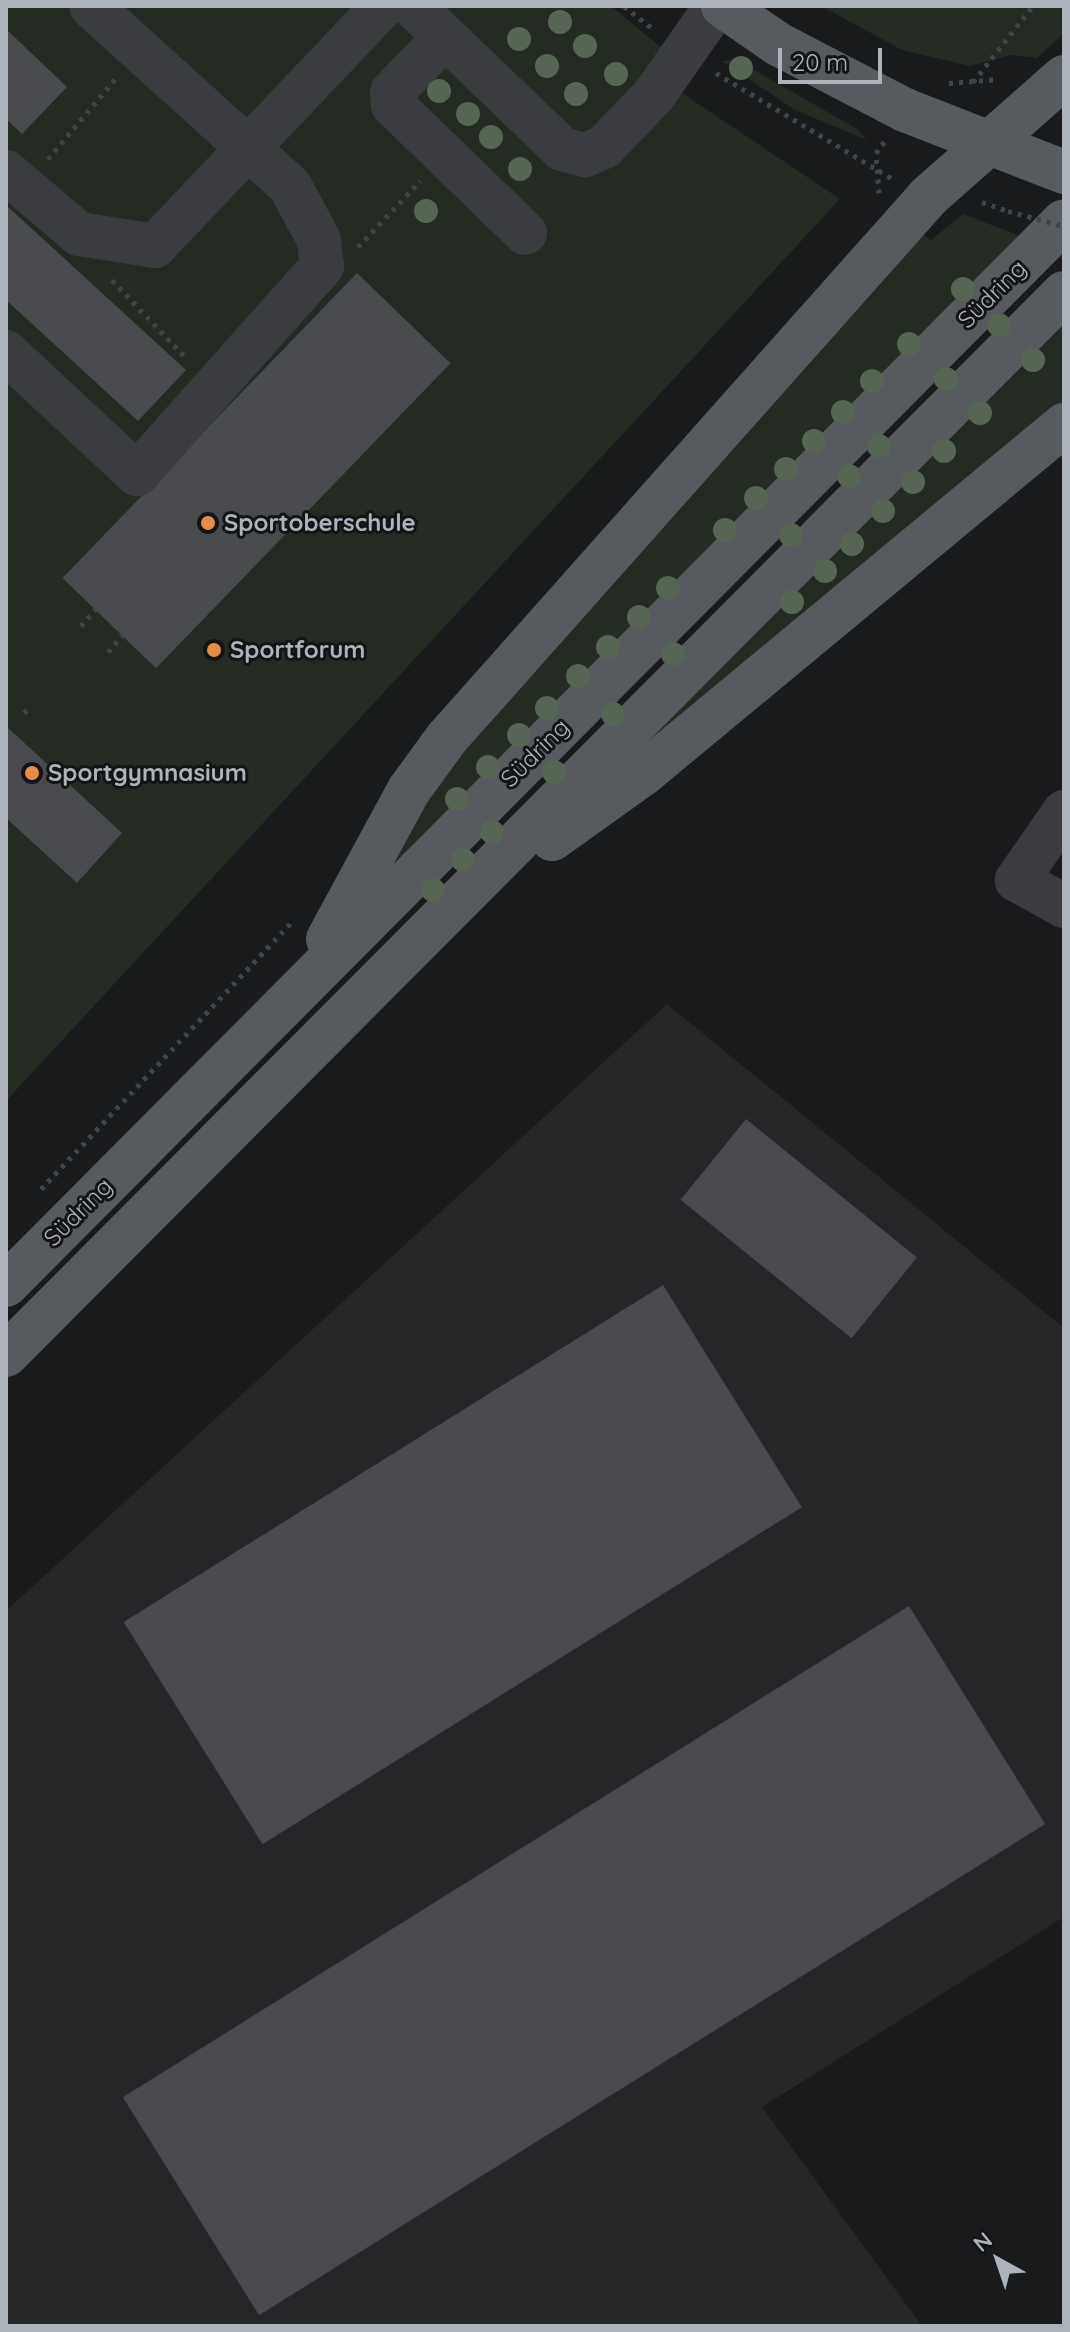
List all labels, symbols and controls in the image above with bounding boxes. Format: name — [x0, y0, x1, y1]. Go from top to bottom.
scale bar — [782, 32, 886, 82]
text: 20 m — [792, 47, 848, 77]
street label: Südring — [952, 254, 1032, 334]
place label: Sportoberschule — [224, 509, 416, 537]
marker: Sportoberschule — [199, 514, 217, 532]
place label: Sportforum — [230, 636, 365, 664]
marker: Sportforum — [205, 641, 223, 659]
street label: Südring — [495, 713, 575, 793]
place label: Sportgymnasium — [48, 759, 247, 787]
marker: Sportgymnasium — [23, 764, 41, 782]
street label: Südring — [38, 1172, 118, 1252]
north arrow — [958, 2220, 1038, 2300]
text: N — [967, 2226, 998, 2258]

